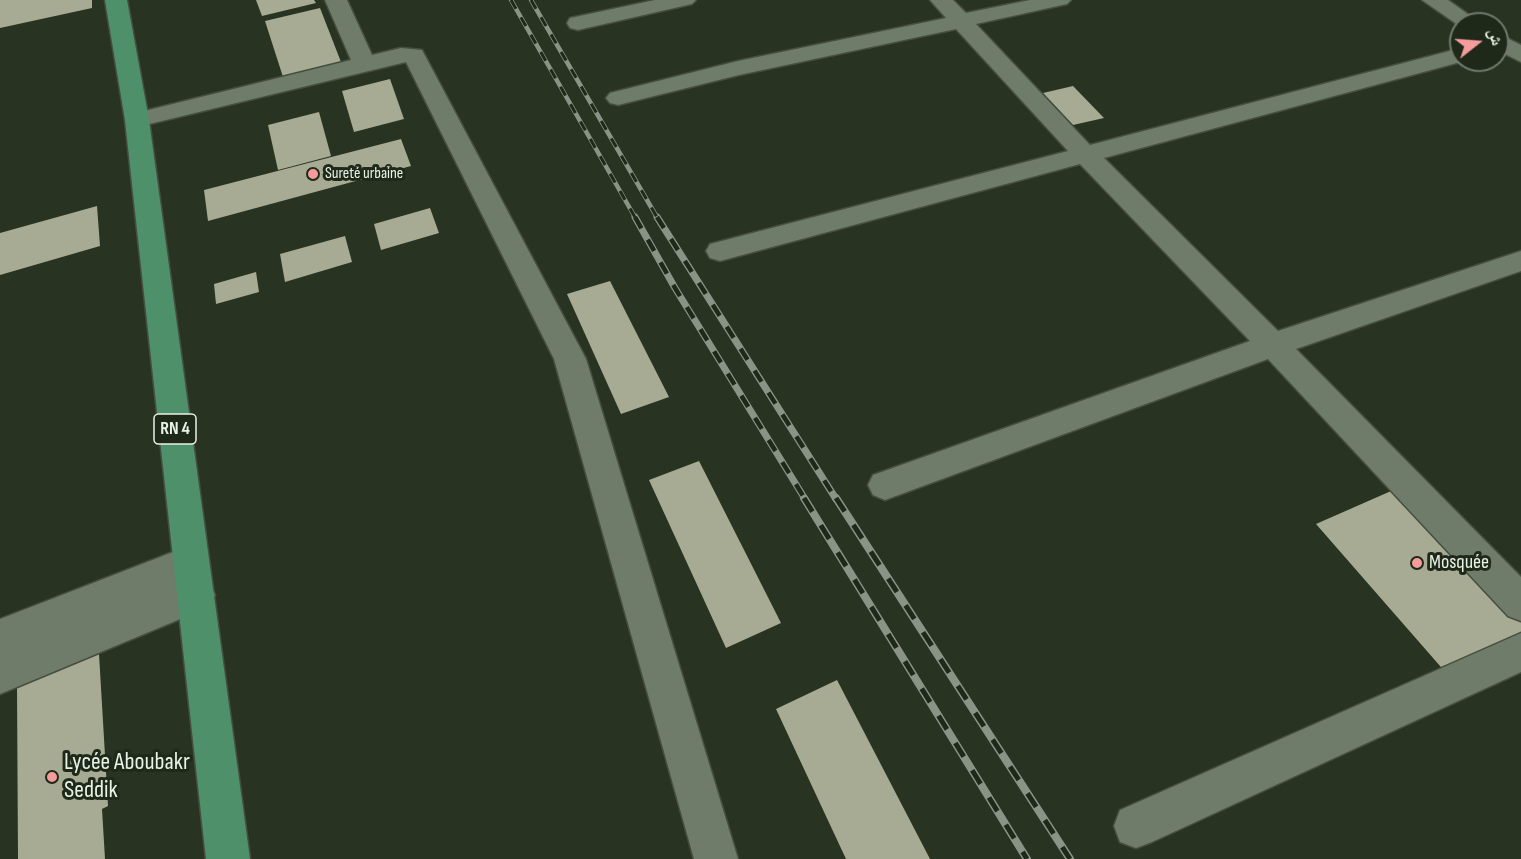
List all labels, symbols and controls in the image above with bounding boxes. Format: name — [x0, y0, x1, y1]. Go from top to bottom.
north arrow — [1449, 12, 1509, 72]
text: ش — [1483, 26, 1506, 48]
place label: Sureté urbaine — [325, 164, 403, 184]
marker: Sureté urbaine — [306, 167, 320, 181]
road number: RN 4 — [154, 414, 196, 444]
place label: Mosquée — [1429, 551, 1489, 575]
marker: Mosquée — [1410, 556, 1424, 570]
place label: Lycée Aboubakr Seddik — [64, 749, 190, 805]
marker: Lycée Aboubakr Seddik — [45, 770, 59, 784]

